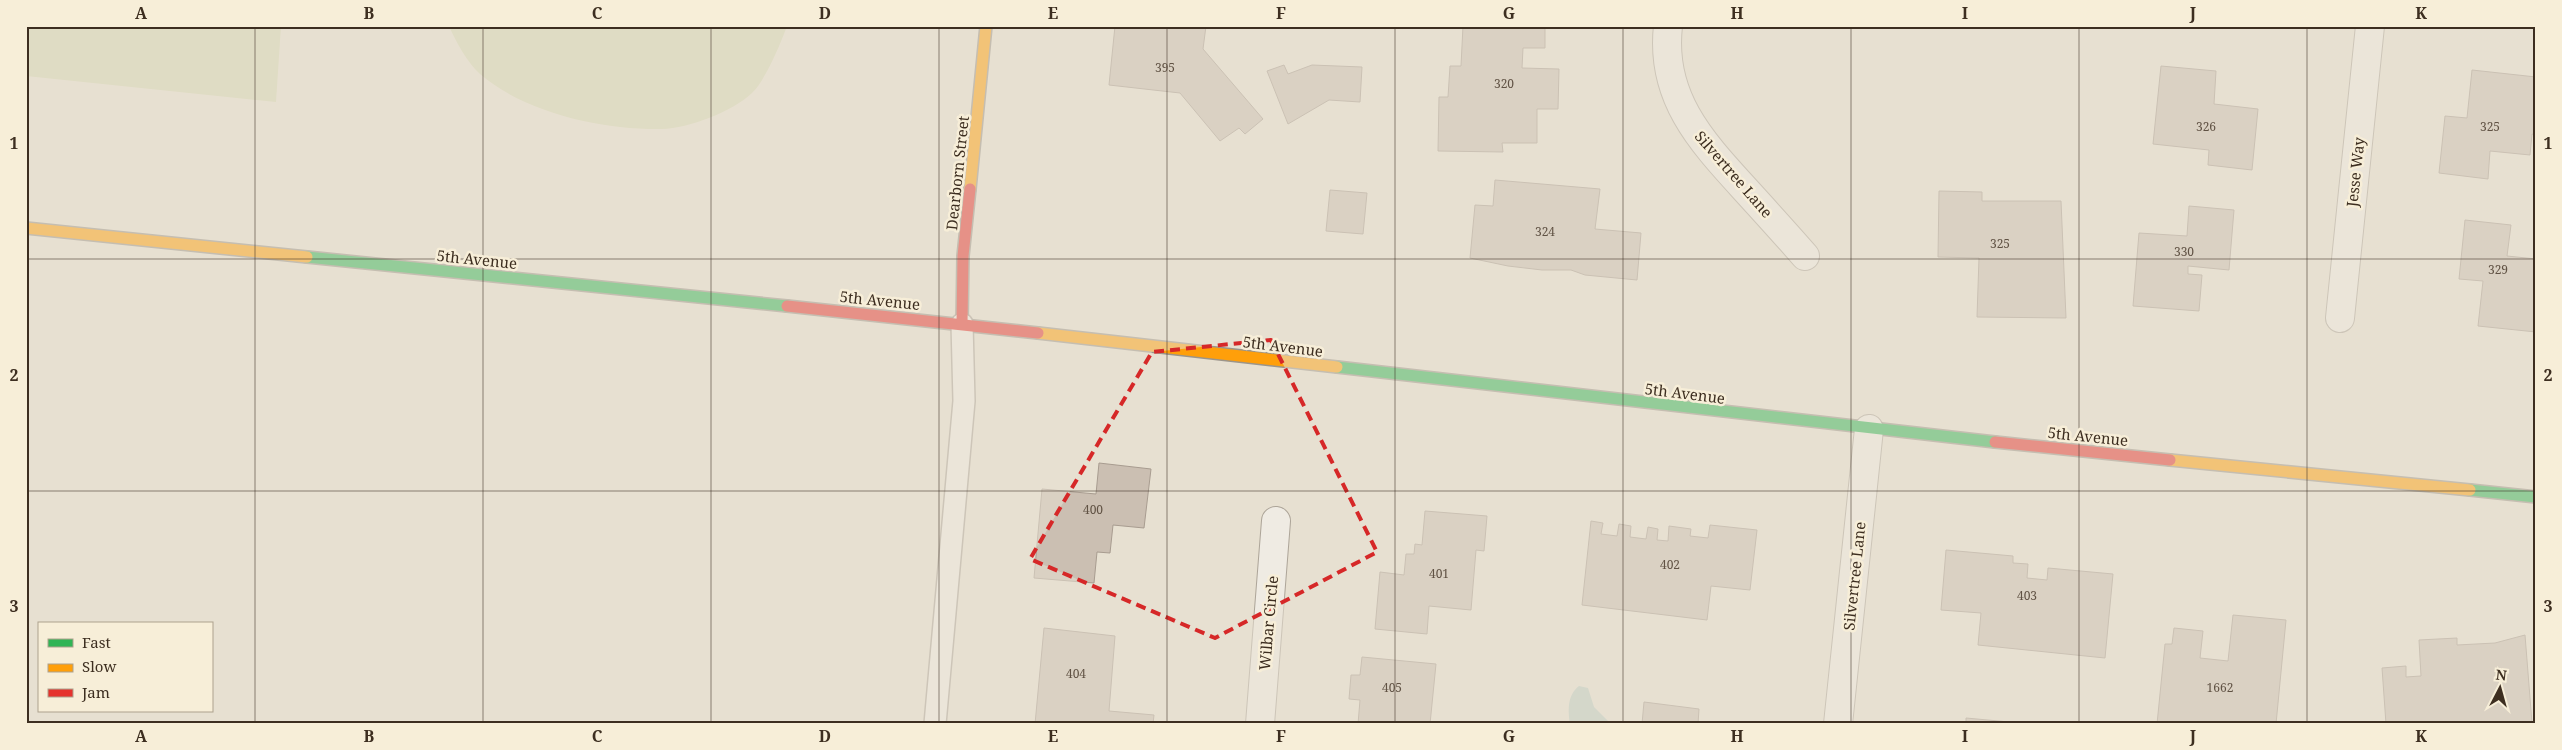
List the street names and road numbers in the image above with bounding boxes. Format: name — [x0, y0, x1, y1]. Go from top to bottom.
street label: Dearborn Street — [941, 115, 973, 231]
street label: Silvertree Lane — [1691, 126, 1777, 222]
street label: Jesse Way — [2341, 136, 2369, 209]
street label: 5th Avenue — [436, 245, 518, 273]
street label: 5th Avenue — [839, 286, 921, 314]
street label: 5th Avenue — [1242, 331, 1324, 361]
street label: 5th Avenue — [1644, 378, 1726, 408]
street label: 5th Avenue — [2047, 422, 2129, 450]
street label: Silvertree Lane — [1838, 521, 1870, 631]
street label: Wilbar Circle — [1254, 575, 1282, 671]

